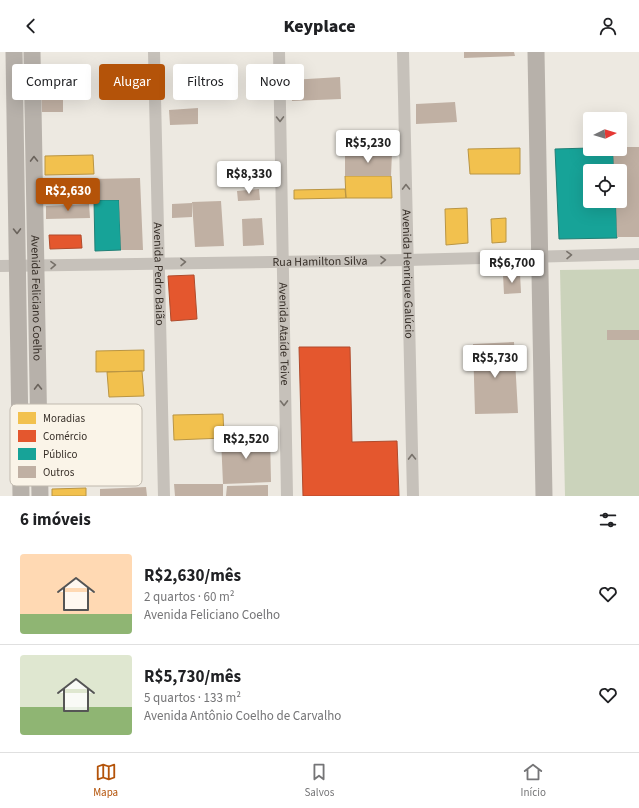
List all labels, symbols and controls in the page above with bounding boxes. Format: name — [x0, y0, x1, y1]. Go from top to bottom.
text: Keyplace — [283, 14, 356, 39]
icon: back — [20, 15, 42, 37]
icon: person — [597, 15, 619, 37]
chip: Comprar — [12, 64, 91, 100]
chip: Alugar — [99, 64, 165, 100]
chip: Filtros — [173, 64, 238, 100]
chip: Novo — [246, 64, 304, 100]
north arrow — [583, 112, 627, 156]
map controls — [583, 112, 627, 208]
one-way arrow — [276, 116, 284, 122]
pin: R$5,230 — [331, 130, 405, 164]
text: R$5,230 — [345, 134, 391, 152]
one-way arrow — [29, 156, 38, 162]
pin: R$8,330 — [212, 161, 286, 195]
button: locate — [583, 164, 627, 208]
text: R$8,330 — [226, 165, 272, 183]
pin: R$2,630 — [31, 178, 105, 212]
text: R$2,630 — [45, 182, 91, 200]
one-way arrow — [402, 184, 411, 190]
street label: Avenida Henrique Galúcio — [398, 209, 417, 339]
street label: Avenida Pedro Baião — [149, 222, 168, 326]
one-way arrow — [13, 228, 22, 234]
street label: Avenida Feliciano Coelho — [26, 235, 46, 361]
pin: R$6,700 — [475, 250, 549, 284]
one-way arrow — [566, 251, 572, 259]
street label: Rua Hamilton Silva — [272, 253, 368, 271]
text: R$6,700 — [489, 254, 535, 272]
one-way arrow — [380, 256, 386, 264]
one-way arrow — [180, 258, 186, 266]
one-way arrow — [50, 261, 56, 269]
street label: Avenida Ataíde Teive — [274, 282, 293, 386]
pin: R$5,730 — [458, 345, 532, 379]
text: R$5,730 — [472, 349, 518, 367]
one-way arrow — [34, 384, 43, 390]
one-way arrow — [280, 400, 289, 406]
legend — [10, 404, 142, 486]
text: Moradias — [43, 411, 85, 426]
pin: R$2,520 — [209, 426, 283, 460]
text: Comércio — [43, 429, 87, 444]
text: R$2,520 — [223, 430, 269, 448]
text: Público — [43, 447, 78, 462]
one-way arrow — [408, 454, 416, 460]
text: Outros — [43, 465, 75, 480]
text: 6 imóveis — [20, 508, 91, 532]
icon: filters — [597, 509, 619, 531]
text: R$2,630/mês — [144, 564, 241, 588]
icon: home — [52, 570, 100, 618]
icon: heart — [597, 583, 619, 605]
text: 2 quartos · 60 m² — [144, 588, 235, 606]
text: Avenida Feliciano Coelho — [144, 606, 280, 624]
text: R$5,730/mês — [144, 665, 241, 689]
icon: home — [52, 671, 100, 719]
icon: heart — [597, 684, 619, 706]
text: 5 quartos · 133 m² — [144, 689, 241, 707]
text: Avenida Antônio Coelho de Carvalho — [144, 707, 341, 725]
tab: Mapa — [93, 761, 118, 800]
tab: Salvos — [304, 761, 334, 800]
tab: Início — [521, 761, 546, 800]

